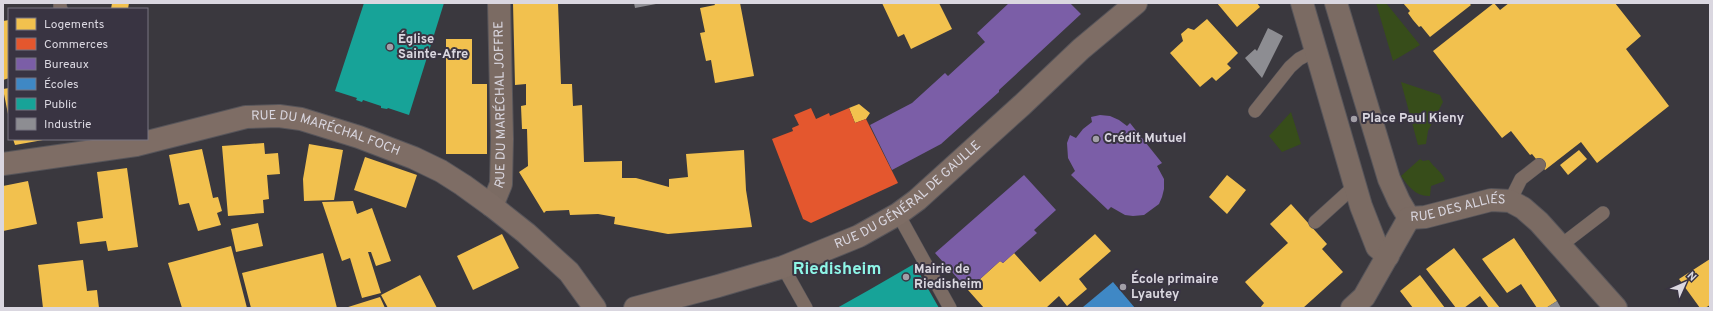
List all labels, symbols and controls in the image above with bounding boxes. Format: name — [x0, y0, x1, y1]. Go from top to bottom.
legend — [8, 8, 148, 140]
text: Logements — [44, 17, 104, 33]
street label: RUE DU MARÉCHAL JOFFRE — [491, 21, 510, 191]
place label: Église Sainte-Afre — [398, 30, 468, 63]
text: Commerces — [44, 37, 108, 53]
marker: Église Sainte-Afre — [385, 42, 395, 52]
text: Bureaux — [44, 57, 89, 73]
text: Écoles — [44, 77, 79, 93]
text: Public — [44, 97, 77, 113]
street label: RUE DU MARÉCHAL FOCH — [251, 108, 402, 160]
place label: Place Paul Kieny — [1362, 111, 1465, 127]
marker: Place Paul Kieny — [1349, 114, 1359, 124]
text: Industrie — [44, 117, 92, 133]
place label: Crédit Mutuel — [1104, 131, 1186, 147]
marker: Crédit Mutuel — [1091, 134, 1101, 144]
street label: RUE DU GÉNÉRAL DE GAULLE — [832, 138, 985, 253]
street label: RUE DES ALLIÉS — [1410, 190, 1506, 226]
district label: Riedisheim — [793, 259, 881, 281]
place label: Mairie de Riedisheim — [914, 262, 982, 293]
north arrow — [1665, 263, 1705, 303]
text: N — [1684, 269, 1699, 284]
place label: École primaire Lyautey — [1131, 270, 1218, 303]
marker: Mairie de Riedisheim — [901, 272, 911, 282]
marker: École primaire Lyautey — [1118, 282, 1128, 292]

